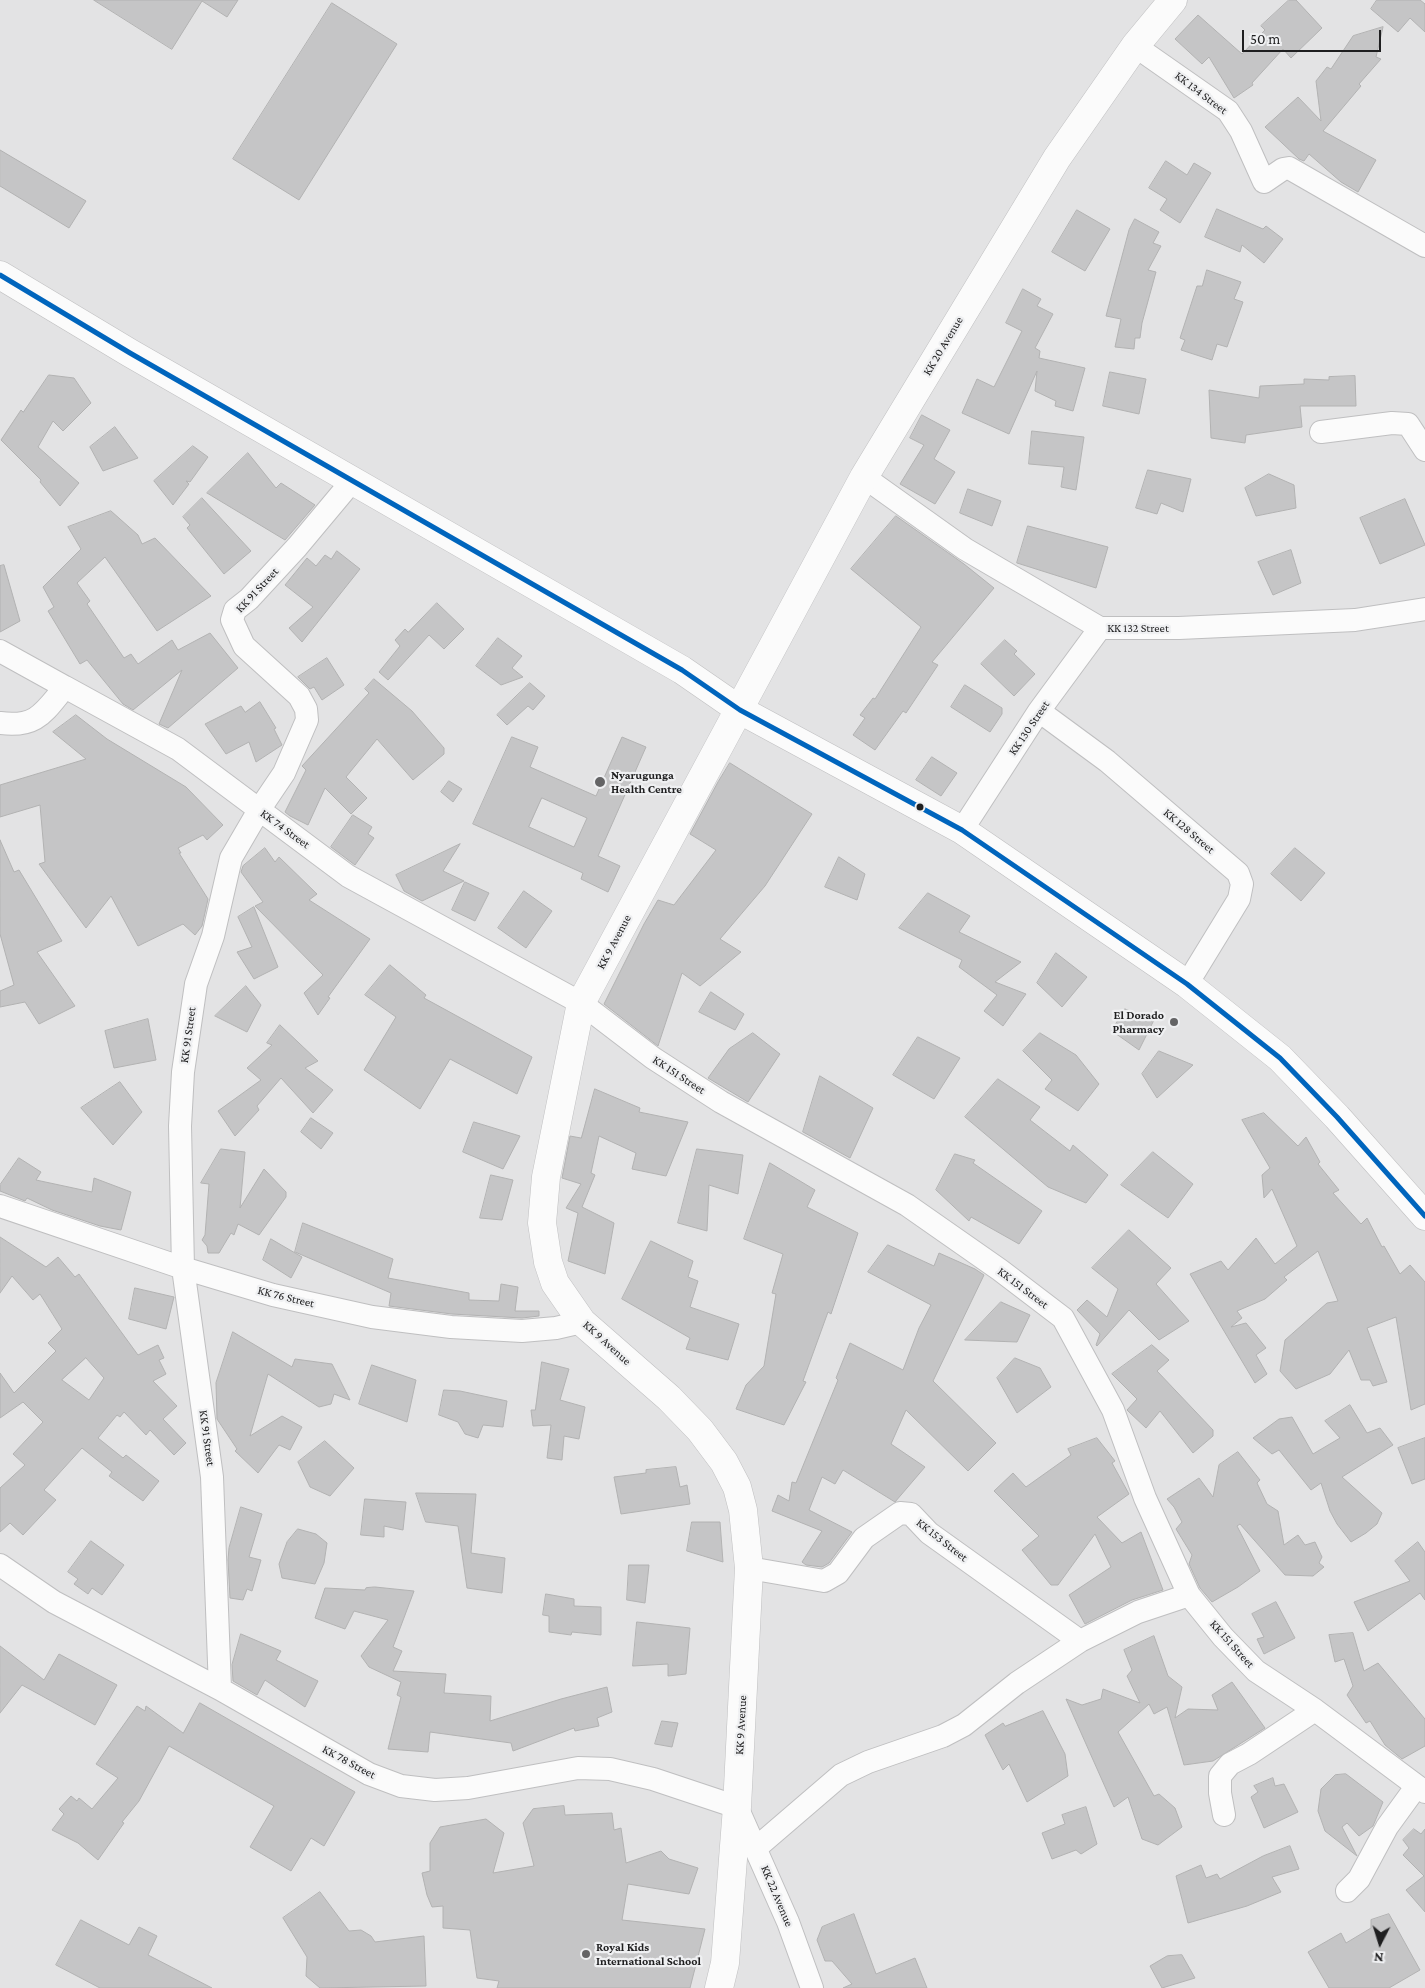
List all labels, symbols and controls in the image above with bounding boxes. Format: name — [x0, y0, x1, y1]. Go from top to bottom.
scale bar — [1245, 20, 1384, 52]
text: 50 m — [1250, 31, 1280, 47]
street label: KK 134 Street — [1172, 69, 1230, 117]
street label: KK 20 Avenue — [920, 314, 966, 378]
street label: KK 91 Street — [232, 564, 282, 616]
street label: KK 132 Street — [1107, 621, 1169, 635]
street label: KK 130 Street — [1005, 698, 1053, 758]
place label: Nyarugunga Health Centre — [611, 768, 682, 796]
marker: Nyarugunga Health Centre — [593, 775, 607, 789]
unlabelled marker — [915, 802, 925, 812]
street label: KK 128 Street — [1160, 805, 1218, 857]
street label: KK 74 Street — [257, 806, 313, 852]
street label: KK 9 Avenue — [594, 912, 634, 972]
street label: KK 91 Street — [177, 1006, 199, 1064]
place label: El Dorado Pharmacy — [1113, 1008, 1164, 1036]
marker: El Dorado Pharmacy — [1168, 1016, 1180, 1028]
street label: KK 151 Street — [650, 1053, 708, 1097]
street label: KK 151 Street — [995, 1264, 1051, 1312]
street label: KK 76 Street — [256, 1283, 316, 1311]
street label: KK 9 Avenue — [580, 1318, 634, 1368]
street label: KK 91 Street — [196, 1409, 218, 1467]
street label: KK 153 Street — [913, 1515, 971, 1565]
street label: KK 151 Street — [1207, 1617, 1257, 1671]
street label: KK 9 Avenue — [732, 1695, 750, 1755]
street label: KK 78 Street — [320, 1742, 378, 1782]
street label: KK 22 Avenue — [758, 1863, 796, 1929]
north arrow — [1355, 1918, 1405, 1968]
place label: Royal Kids International School — [596, 1940, 701, 1968]
marker: Royal Kids International School — [580, 1948, 592, 1960]
text: N — [1373, 1950, 1384, 1966]

